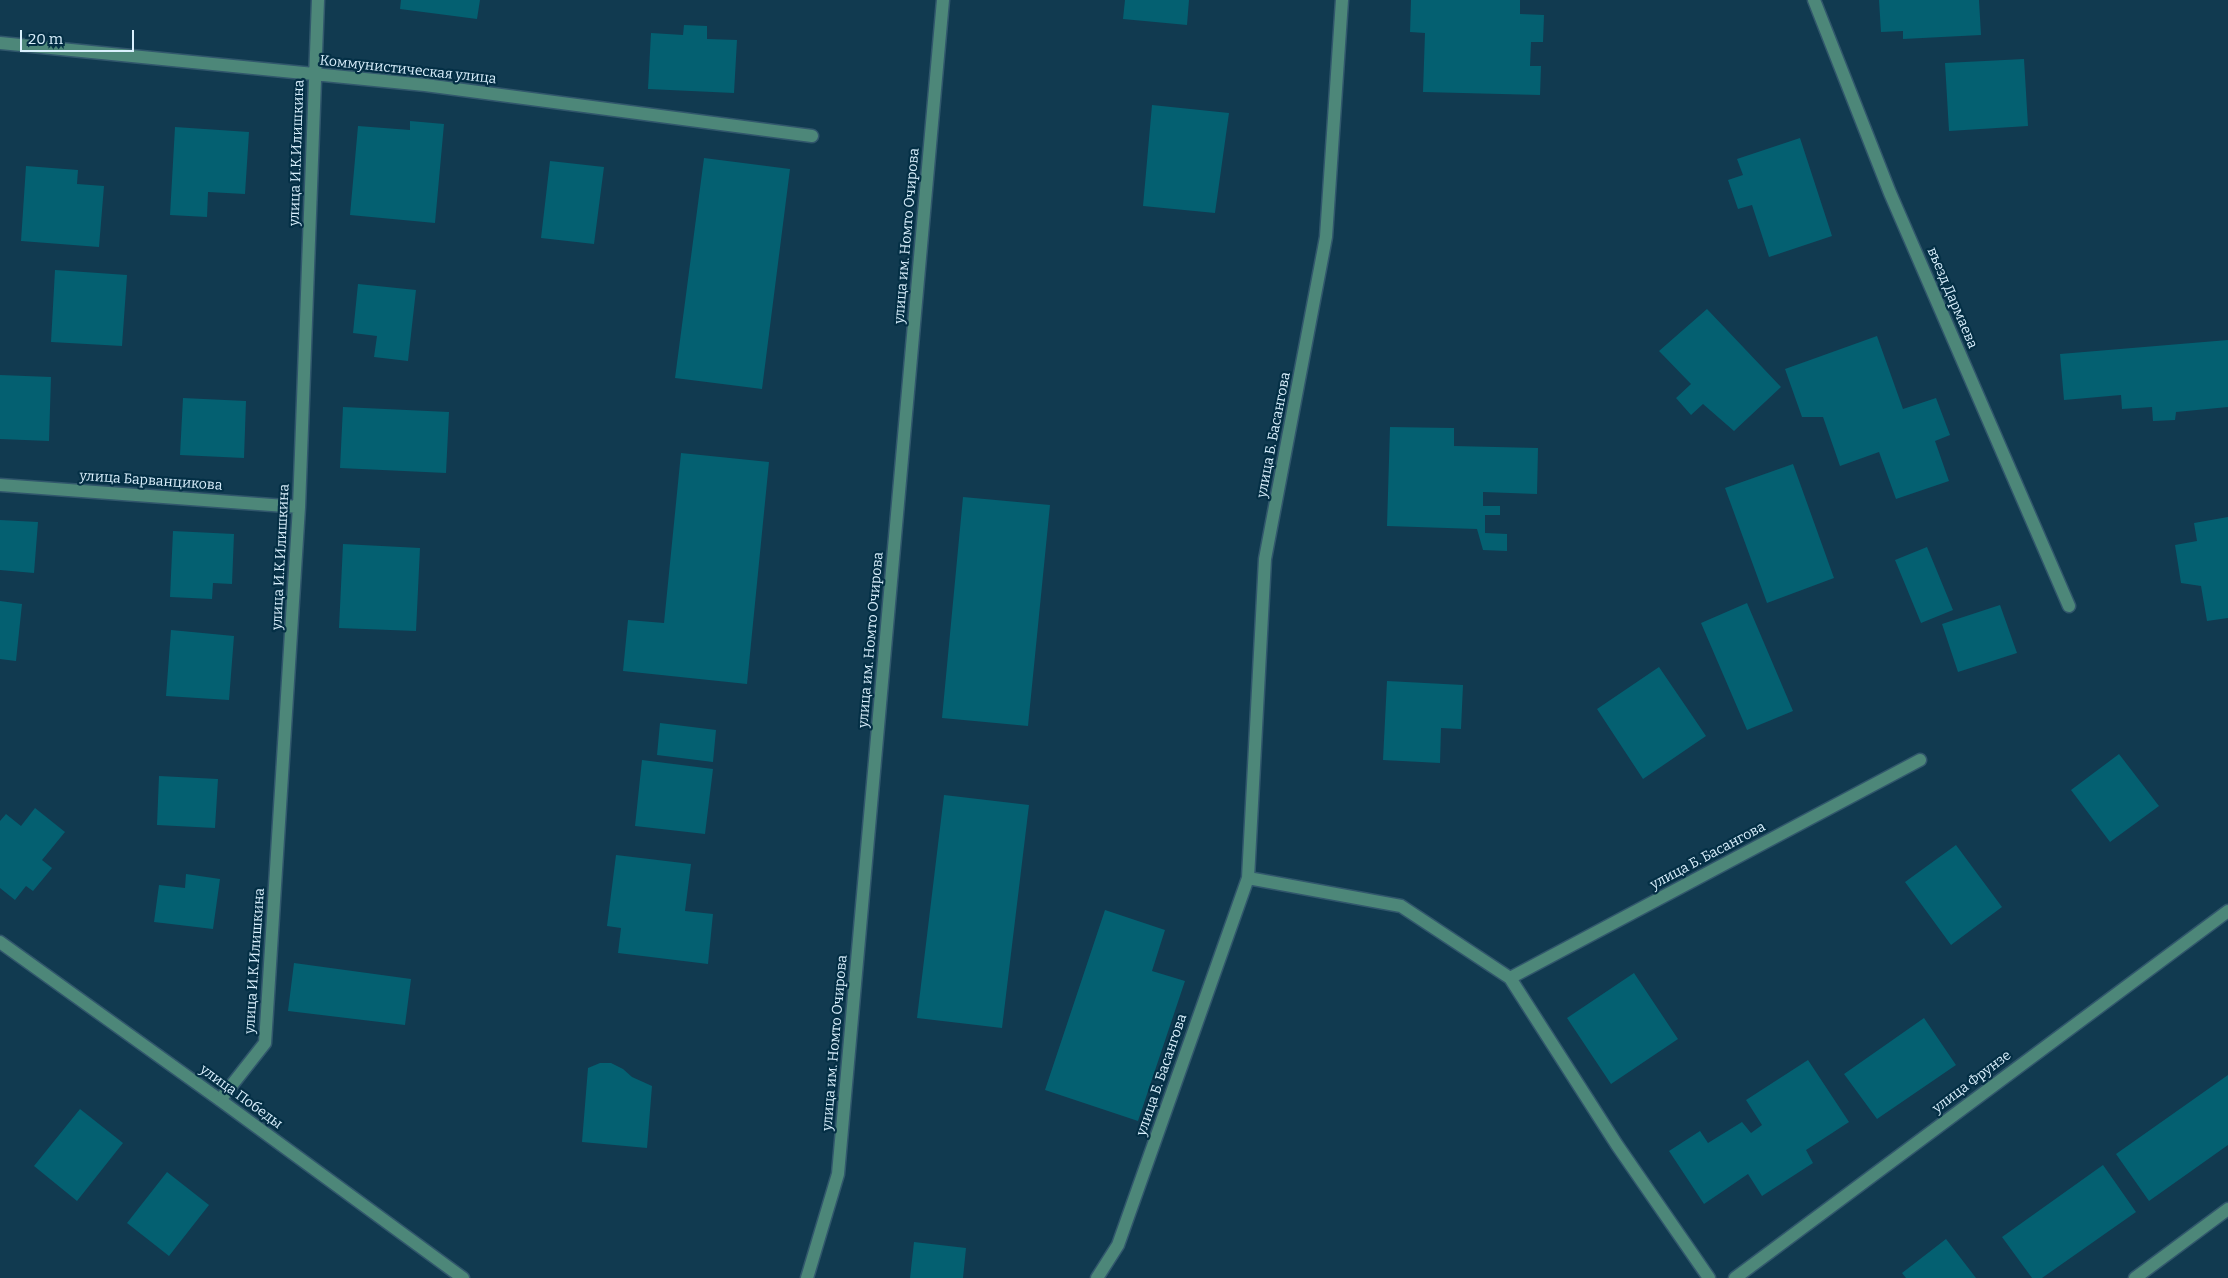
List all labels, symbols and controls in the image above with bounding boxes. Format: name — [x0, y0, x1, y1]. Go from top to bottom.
scale bar — [22, 20, 136, 52]
text: 20 m — [28, 30, 63, 48]
street label: Коммунистическая улица — [319, 52, 497, 88]
street label: улица И.К.Илишкина — [286, 80, 308, 226]
street label: улица им. Номто Очирова — [891, 147, 923, 325]
street label: въезд Дармаева — [1923, 245, 1981, 351]
street label: улица Б. Басангова — [1254, 371, 1294, 499]
street label: улица Барванцикова — [79, 468, 223, 494]
street label: улица И.К.Илишкина — [269, 483, 293, 631]
street label: улица им. Номто Очирова — [855, 551, 887, 729]
street label: улица Б. Басангова — [1648, 819, 1768, 893]
street label: улица И.К.Илишкина — [242, 887, 268, 1035]
street label: улица им. Номто Очирова — [819, 954, 851, 1132]
street label: улица Б. Басангова — [1133, 1012, 1191, 1138]
street label: улица Фрунзе — [1929, 1047, 2015, 1117]
street label: улица Победы — [196, 1061, 286, 1133]

